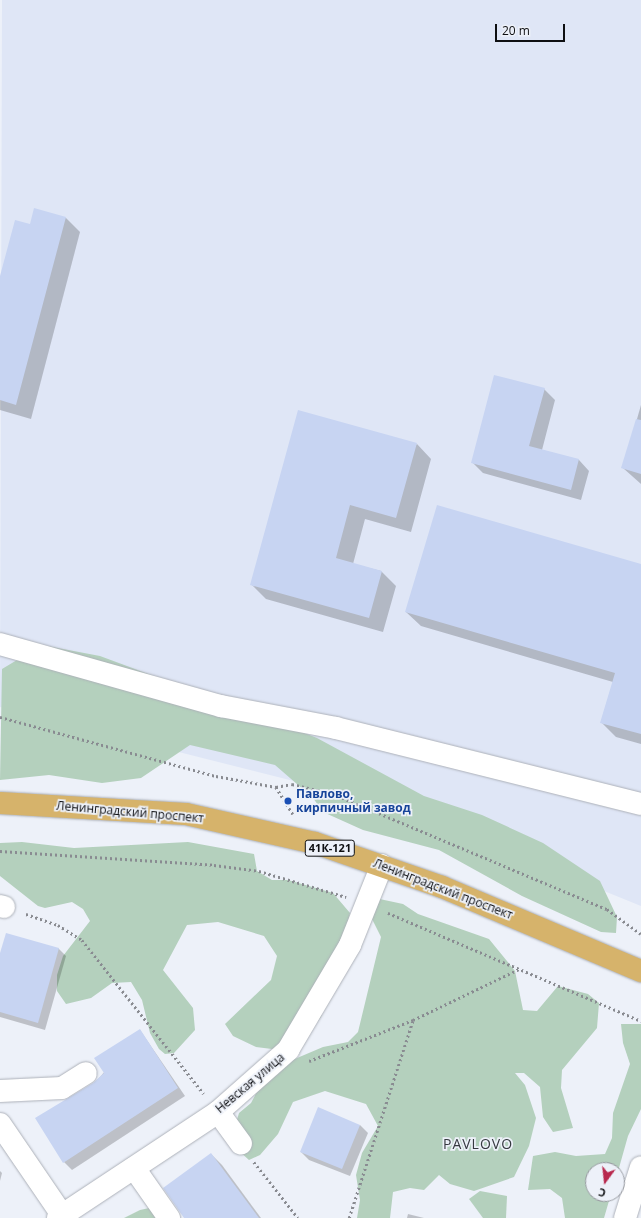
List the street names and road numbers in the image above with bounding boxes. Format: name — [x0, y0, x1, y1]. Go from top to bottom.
street label: Ленинградский проспект — [56, 798, 204, 826]
road number: 41К-121 — [304, 839, 356, 857]
street label: Ленинградский проспект — [371, 856, 515, 922]
street label: Невская улица — [213, 1050, 287, 1116]

